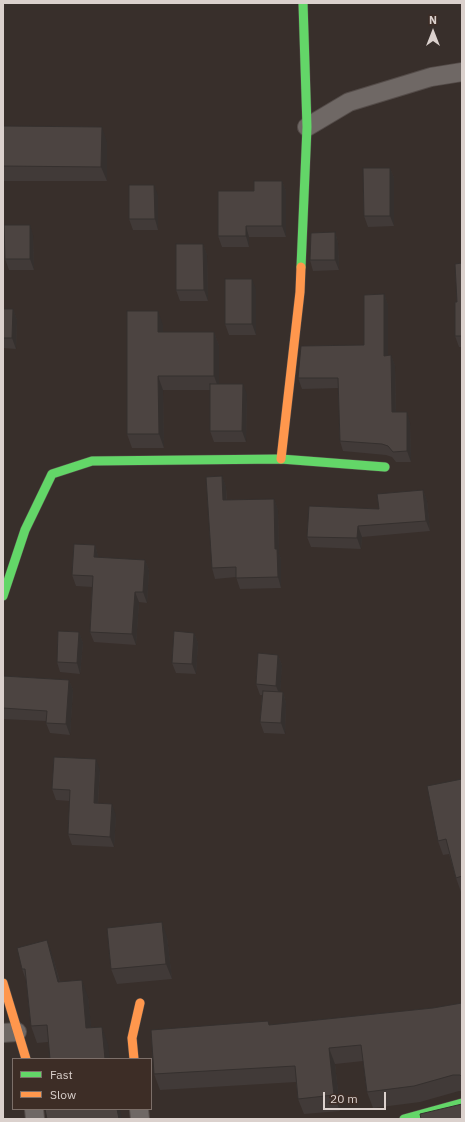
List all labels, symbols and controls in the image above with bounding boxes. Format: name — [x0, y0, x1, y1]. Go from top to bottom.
north arrow — [413, 12, 453, 52]
text: N — [429, 13, 437, 27]
legend — [12, 1058, 152, 1110]
text: Fast — [50, 1067, 73, 1082]
scale bar — [325, 1084, 388, 1110]
text: Slow — [50, 1087, 76, 1102]
text: 20 m — [330, 1091, 358, 1106]

